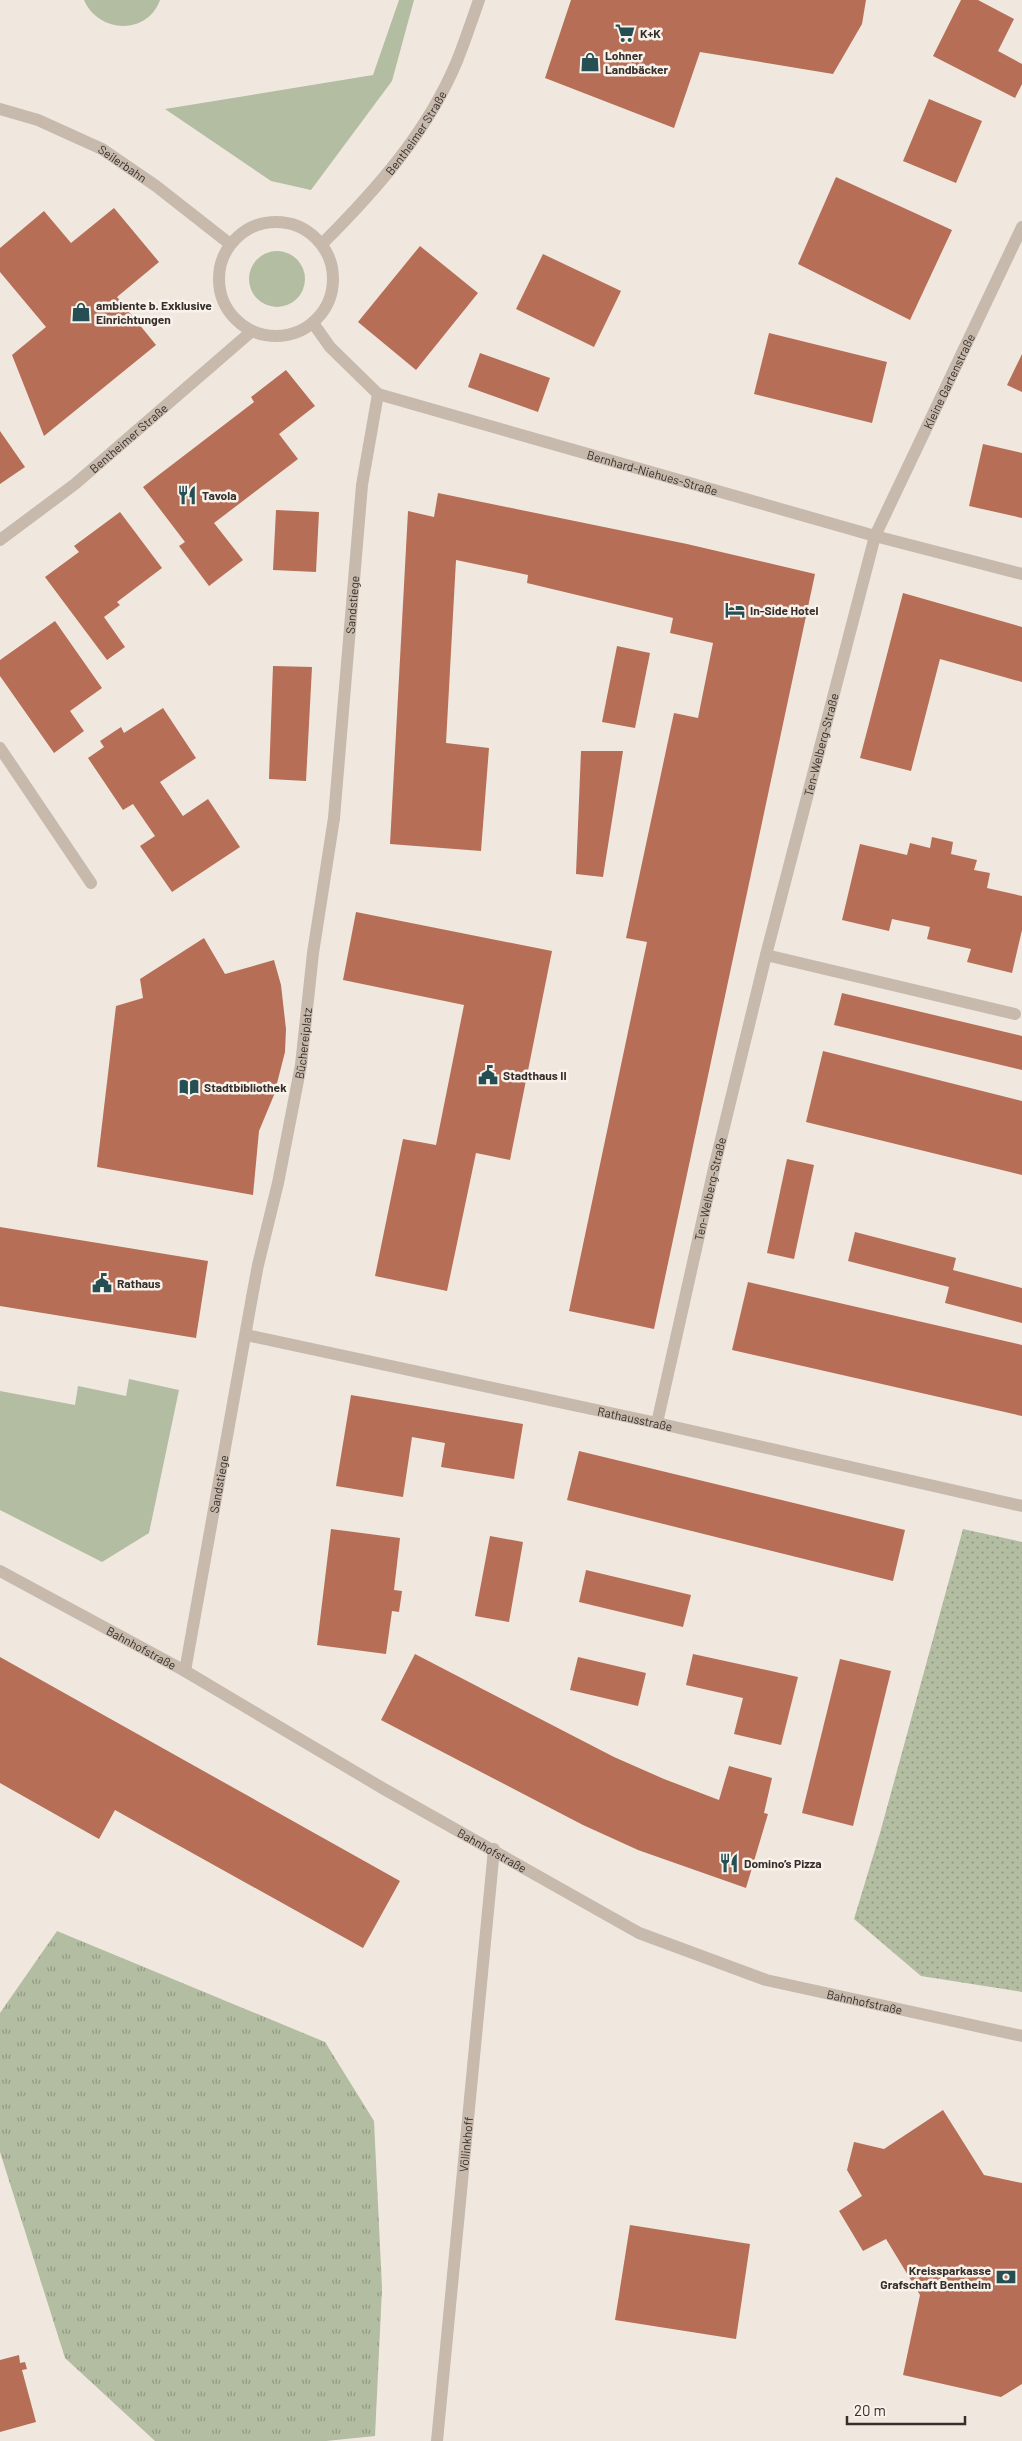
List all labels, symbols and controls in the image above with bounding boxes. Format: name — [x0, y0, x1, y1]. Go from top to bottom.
supermarket icon: K+K — [614, 22, 636, 44]
place label: K+K — [640, 26, 661, 40]
place label: Lohner Landbäcker — [605, 48, 668, 76]
shop icon: Lohner Landbäcker — [579, 51, 601, 73]
street label: Bentheimer Straße — [382, 88, 449, 177]
street label: Seilerbahn — [96, 142, 150, 185]
place label: ambiente b. Exklusive Einrichtungen — [96, 298, 212, 326]
shop icon: ambiente b. Exklusive Einrichtungen — [70, 301, 92, 323]
street label: Kleine Gartenstraße — [920, 331, 977, 431]
street label: Bentheimer Straße — [86, 400, 170, 476]
street label: Bernhard-Niehues-Straße — [585, 447, 719, 498]
restaurant icon: Tavola — [176, 484, 198, 506]
place label: Tavola — [202, 488, 237, 502]
street label: Sandstiege — [343, 575, 361, 634]
hotel icon: In-Side Hotel — [724, 599, 746, 621]
place label: In-Side Hotel — [750, 603, 819, 617]
street label: Ten-Welberg-Straße — [801, 692, 841, 798]
street label: Büchereiplatz — [291, 1007, 314, 1080]
public building icon: Stadthaus II — [477, 1064, 499, 1086]
place label: Stadthaus II — [503, 1068, 567, 1082]
library icon: Stadtbibliothek — [178, 1076, 200, 1098]
place label: Stadtbibliothek — [204, 1080, 287, 1094]
street label: Ten-Welberg-Straße — [691, 1136, 728, 1242]
public building icon: Rathaus — [91, 1272, 113, 1294]
place label: Rathaus — [117, 1276, 161, 1290]
street label: Rathausstraße — [596, 1404, 674, 1433]
street label: Sandstiege — [206, 1454, 231, 1514]
street label: Bahnhofstraße — [104, 1623, 179, 1672]
street label: Bahnhofstraße — [455, 1825, 529, 1875]
restaurant icon: Domino’s Pizza — [718, 1852, 740, 1874]
place label: Domino’s Pizza — [744, 1856, 822, 1870]
street label: Bahnhofstraße — [826, 1987, 904, 2017]
street label: Völlinkhoff — [456, 2116, 475, 2173]
place label: Kreissparkasse Grafschaft Bentheim — [880, 2263, 991, 2291]
bank icon: Kreissparkasse Grafschaft Bentheim — [995, 2266, 1017, 2288]
scale bar — [847, 2394, 964, 2426]
text: 20 m — [854, 2401, 886, 2419]

